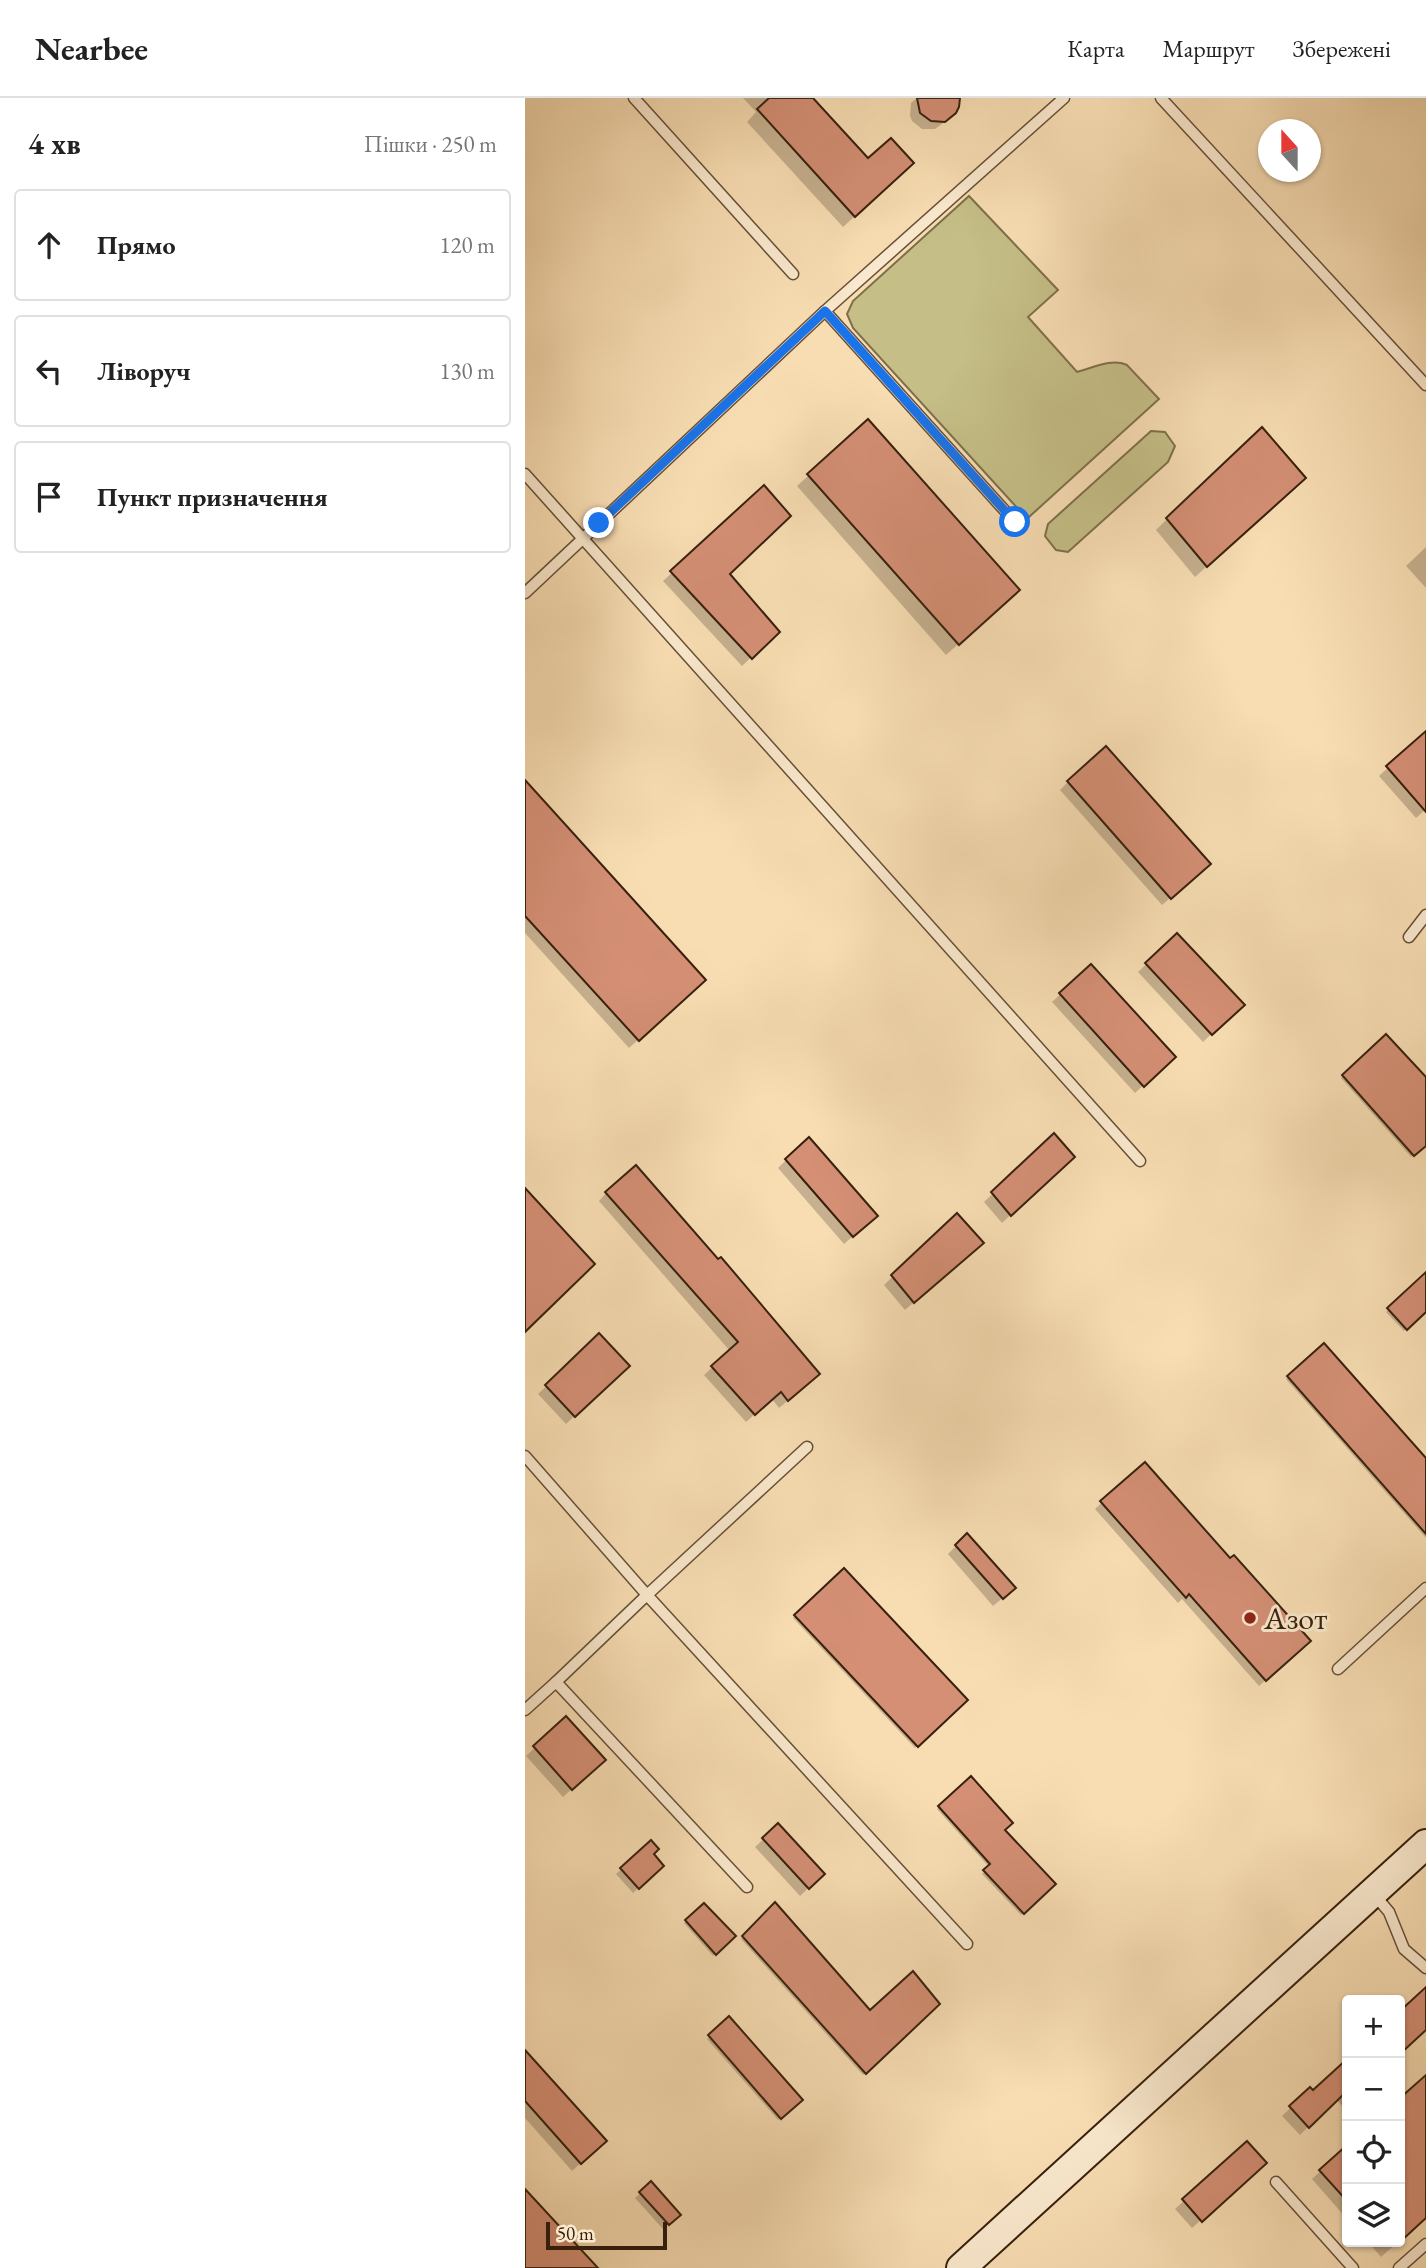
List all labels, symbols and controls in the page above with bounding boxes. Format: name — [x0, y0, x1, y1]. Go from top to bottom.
text: Nearbee — [35, 27, 148, 70]
text: Карта — [1067, 33, 1125, 64]
text: Маршрут — [1163, 33, 1255, 64]
text: Збережені — [1293, 33, 1391, 64]
north arrow — [1258, 119, 1321, 182]
text: 4 хв — [28, 124, 81, 163]
text: Пішки · 250 m — [364, 129, 497, 159]
icon: ahead — [30, 226, 68, 264]
text: Прямо — [97, 228, 176, 262]
text: 120 m — [439, 230, 495, 260]
icon: left — [30, 352, 68, 390]
text: Ліворуч — [97, 354, 191, 388]
text: 130 m — [439, 356, 495, 386]
icon: arrive — [30, 478, 68, 516]
text: Пункт призначення — [97, 480, 328, 514]
route start — [999, 506, 1030, 537]
route end — [583, 507, 614, 538]
place label: Азот — [1263, 1597, 1327, 1639]
marker: Азот — [1242, 1610, 1258, 1626]
map controls — [1342, 1995, 1405, 2247]
button: + — [1342, 1995, 1405, 2058]
button: − — [1342, 2058, 1405, 2121]
button: locate — [1342, 2121, 1405, 2184]
button: layers — [1342, 2184, 1405, 2247]
scale bar — [546, 2219, 667, 2251]
text: 50 m — [557, 2221, 594, 2246]

